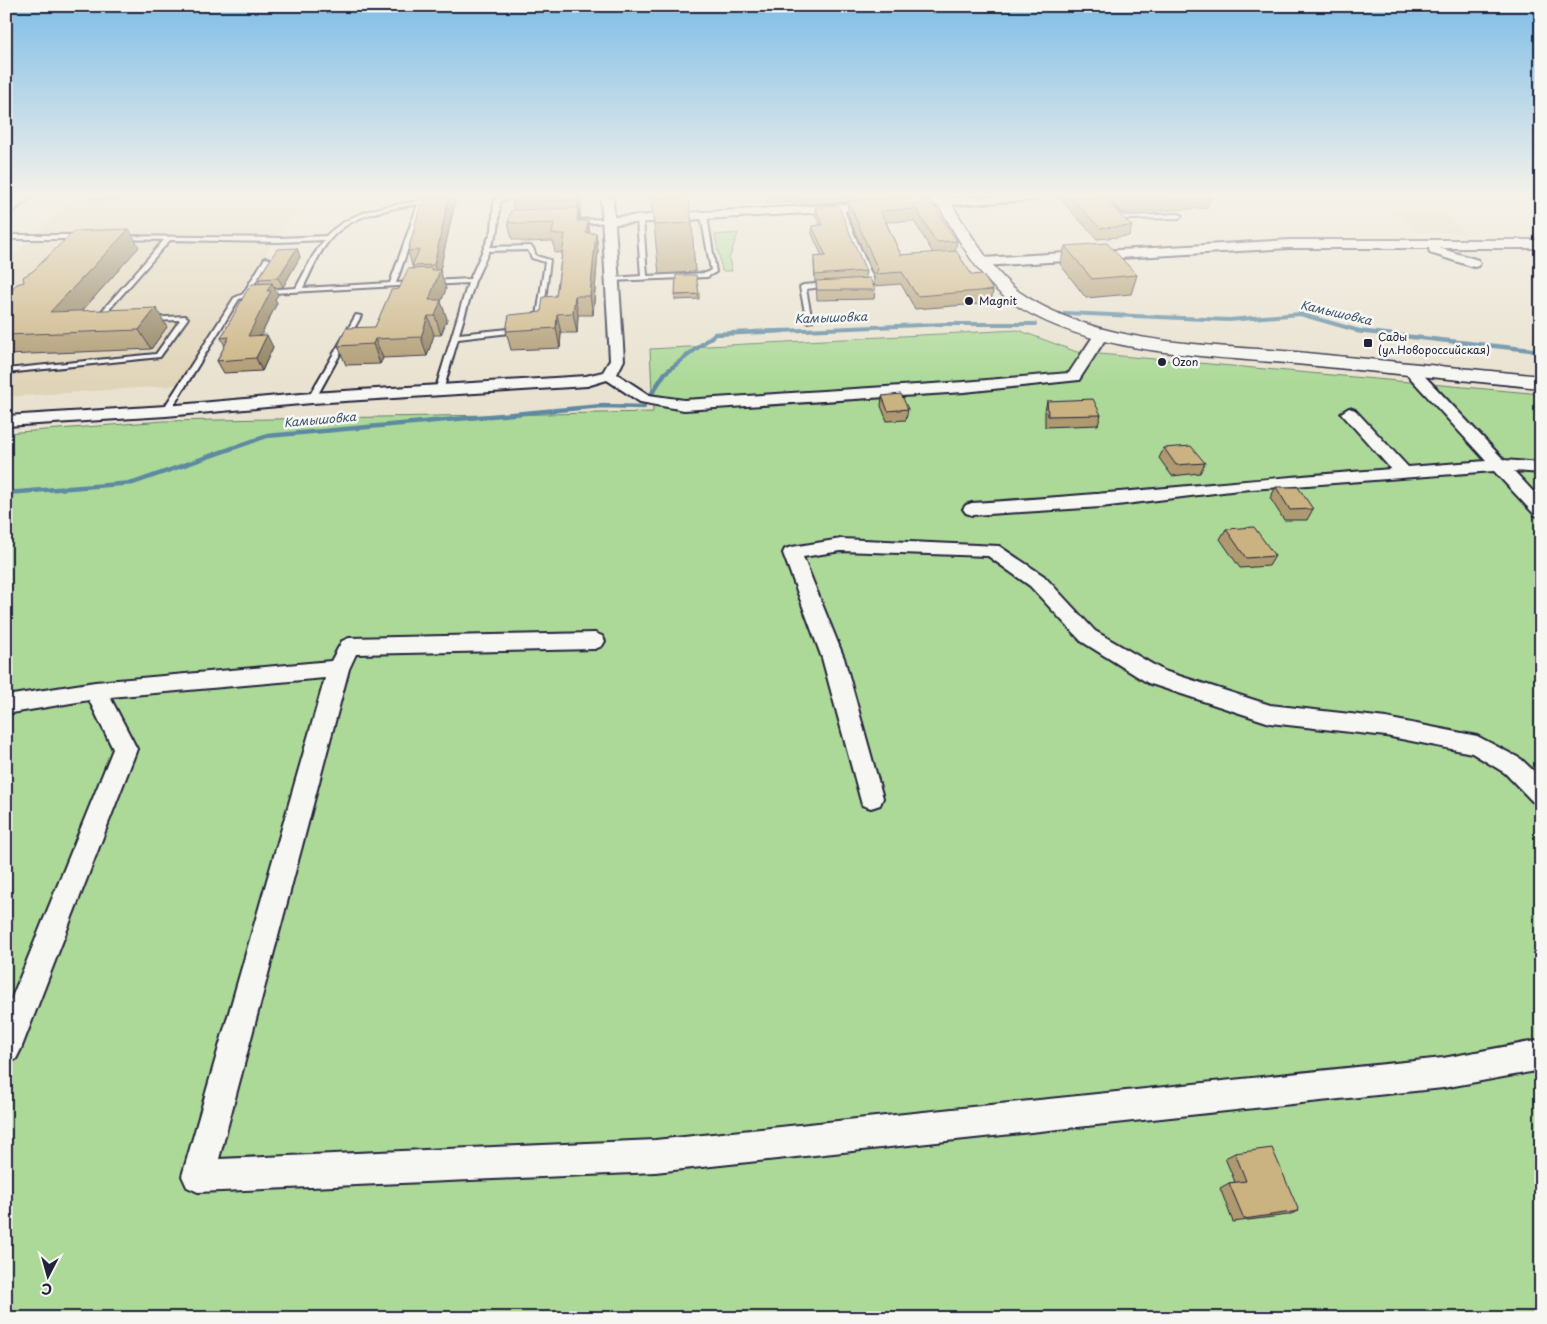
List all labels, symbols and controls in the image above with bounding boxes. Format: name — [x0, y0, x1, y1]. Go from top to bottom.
place label: Magnit — [979, 292, 1018, 309]
marker: Magnit — [963, 295, 975, 307]
water label: Камышовка — [1299, 295, 1374, 329]
water label: Камышовка — [794, 307, 868, 327]
place label: Сады (ул.Новороссийская) — [1378, 328, 1490, 358]
marker: Сады (ул.Новороссийская) — [1362, 337, 1374, 349]
place label: Ozon — [1172, 353, 1198, 370]
marker: Ozon — [1156, 356, 1168, 368]
water label: Камышовка — [283, 407, 357, 431]
north arrow — [22, 1252, 72, 1302]
text: С — [40, 1278, 53, 1300]

